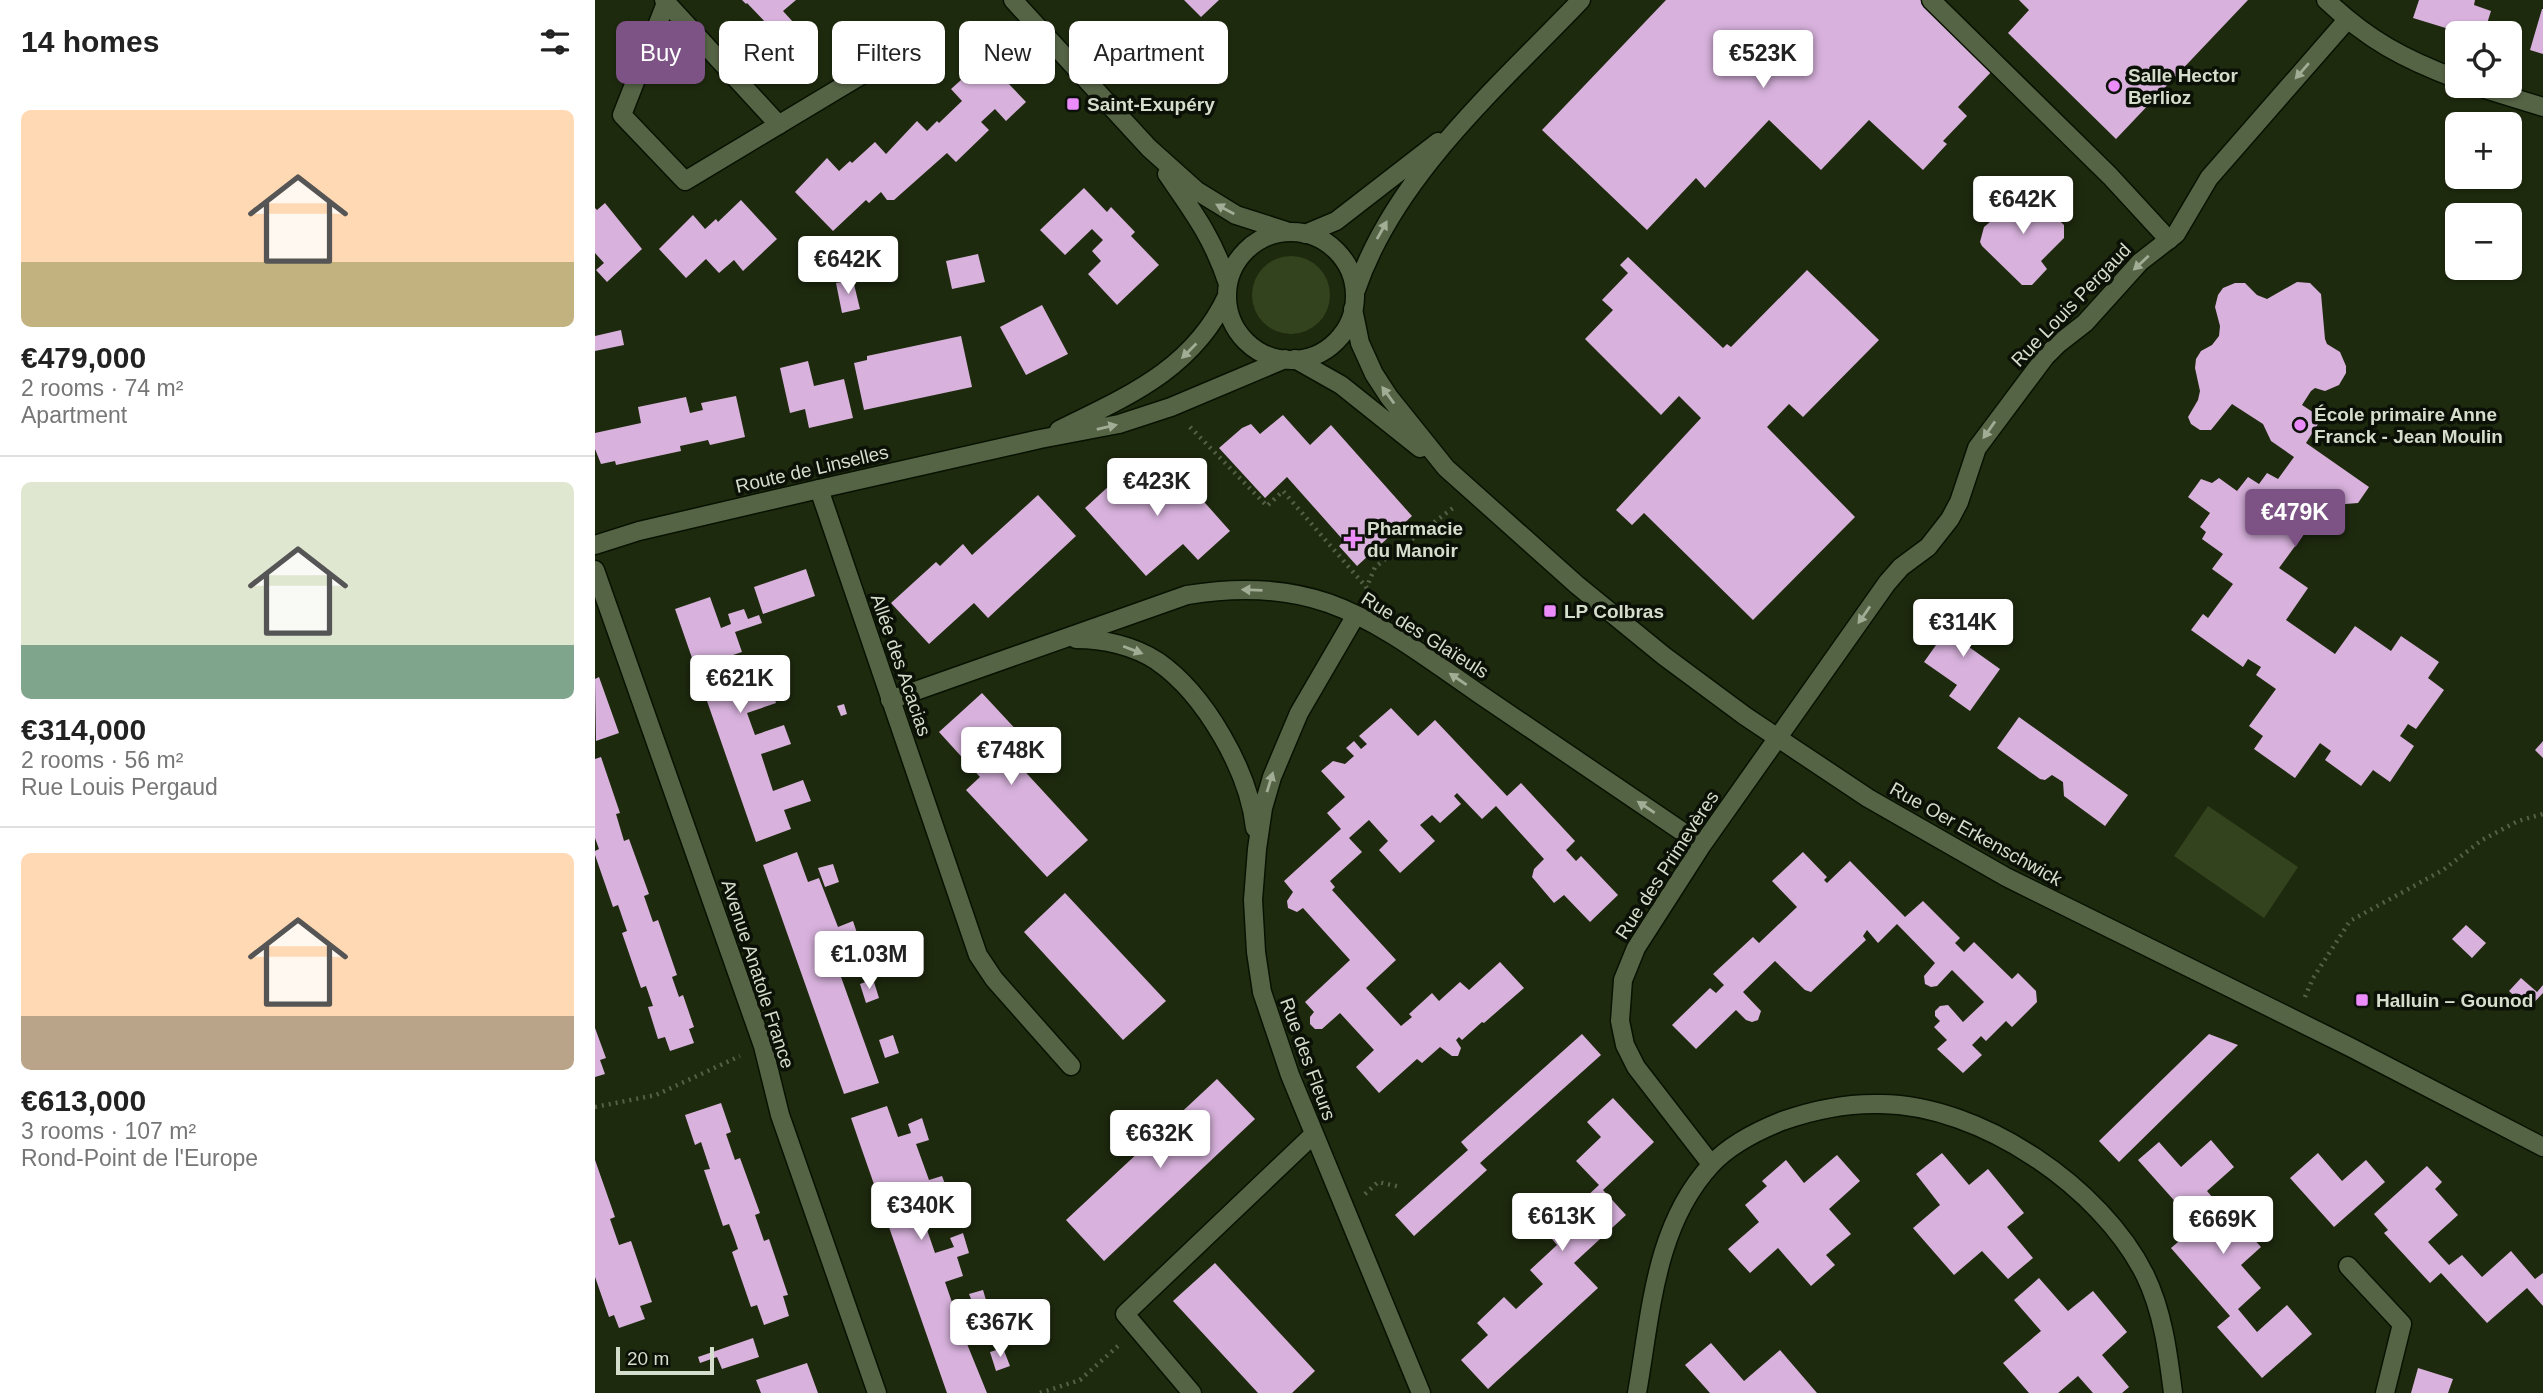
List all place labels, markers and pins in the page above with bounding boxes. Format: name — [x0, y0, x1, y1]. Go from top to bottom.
pin: €523K — [1714, 31, 1812, 90]
place label: Salle Hector Berlioz — [2128, 65, 2238, 108]
marker: Salle Hector Berlioz — [2106, 78, 2122, 94]
place label: Saint-Exupéry — [1087, 94, 1215, 115]
marker: Saint-Exupéry — [1065, 96, 1081, 112]
pin: €642K — [1974, 176, 2072, 236]
pin: €642K — [799, 236, 897, 296]
place label: École primaire Anne Franck - Jean Moulin — [2314, 404, 2503, 447]
marker: École primaire Anne Franck - Jean Moulin — [2292, 417, 2308, 433]
pin: €423K — [1108, 458, 1206, 518]
pin: €479K — [2246, 490, 2344, 549]
place label: Pharmacie du Manoir — [1367, 518, 1463, 561]
marker: Pharmacie du Manoir — [1345, 531, 1361, 547]
pin: €314K — [1914, 600, 2012, 659]
place label: LP Colbras — [1564, 601, 1664, 622]
marker: LP Colbras — [1542, 603, 1558, 619]
pin: €621K — [691, 656, 789, 715]
pin: €748K — [962, 728, 1060, 787]
pin: €1.03M — [812, 932, 926, 991]
place label: Halluin – Gounod — [2376, 990, 2533, 1011]
marker: Halluin – Gounod — [2354, 992, 2370, 1008]
pin: €632K — [1111, 1110, 1209, 1170]
pin: €340K — [872, 1182, 970, 1242]
pin: €613K — [1513, 1194, 1611, 1253]
pin: €669K — [2174, 1196, 2272, 1256]
pin: €367K — [951, 1300, 1049, 1359]

